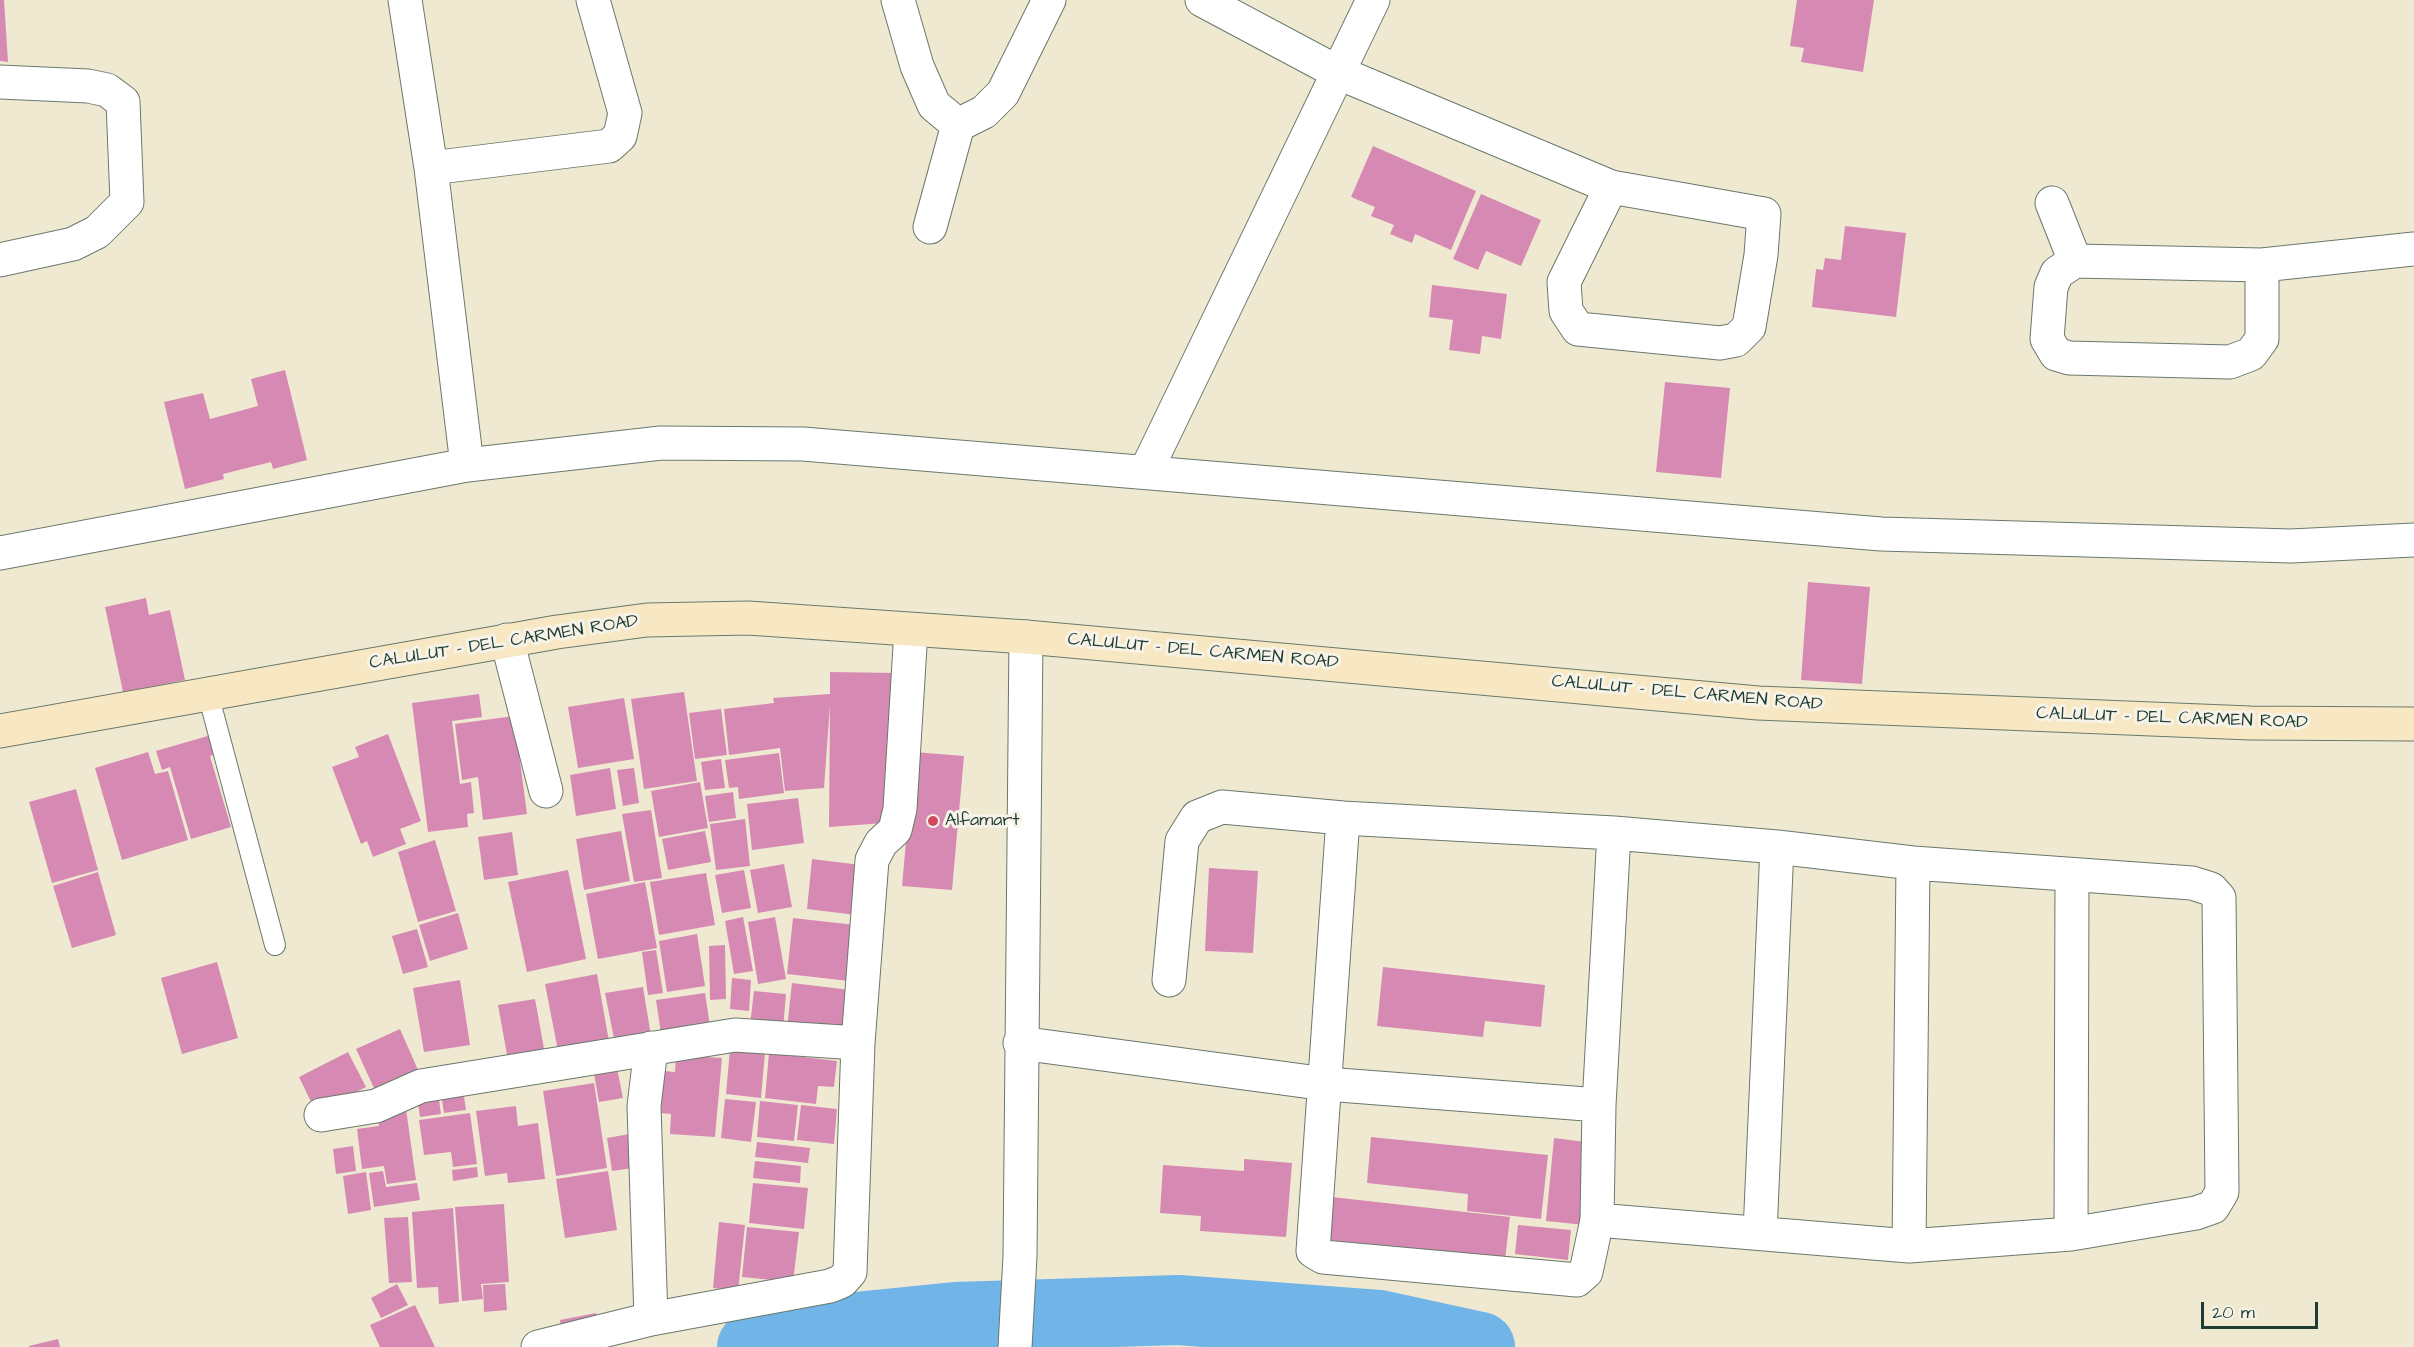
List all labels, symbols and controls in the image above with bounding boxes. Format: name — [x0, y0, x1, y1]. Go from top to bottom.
street label: CALULUT - DEL CARMEN ROAD — [368, 611, 640, 675]
street label: CALULUT - DEL CARMEN ROAD — [1067, 629, 1339, 675]
street label: CALULUT - DEL CARMEN ROAD — [1551, 671, 1823, 717]
street label: CALULUT - DEL CARMEN ROAD — [2036, 703, 2308, 735]
place label: Alfamart — [945, 810, 1020, 832]
marker: Alfamart — [926, 814, 940, 828]
scale bar — [2204, 1290, 2321, 1328]
text: 20 m — [2212, 1300, 2255, 1325]

